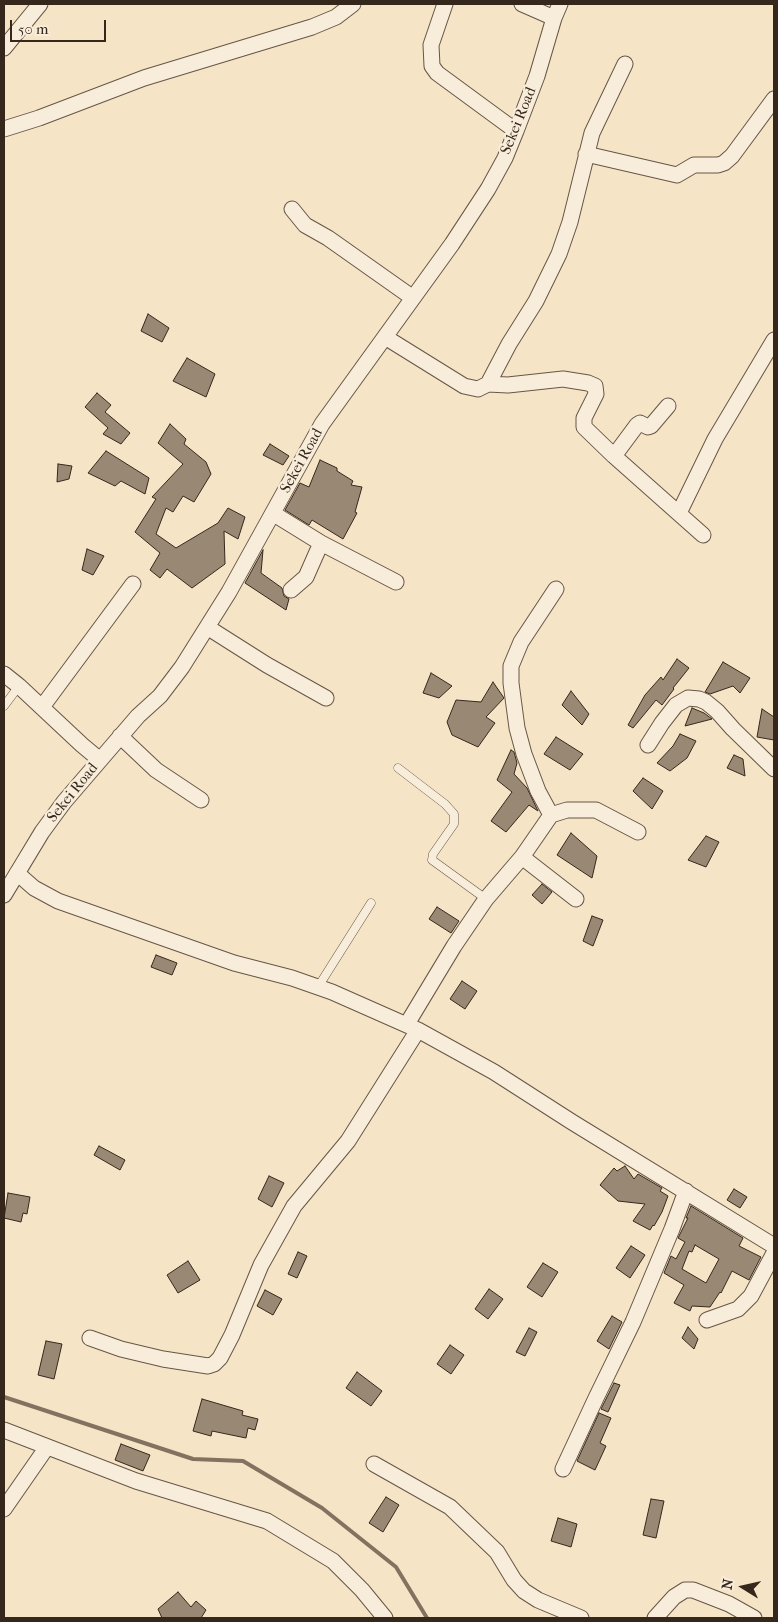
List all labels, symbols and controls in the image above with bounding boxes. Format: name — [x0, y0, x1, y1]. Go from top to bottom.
scale bar — [12, 10, 109, 42]
text: 50 m — [18, 20, 48, 38]
street label: Sekei Road — [497, 85, 541, 157]
street label: Sekei Road — [277, 426, 327, 496]
street label: Sekei Road — [44, 760, 102, 826]
north arrow — [718, 1562, 768, 1612]
text: N — [718, 1578, 737, 1591]

